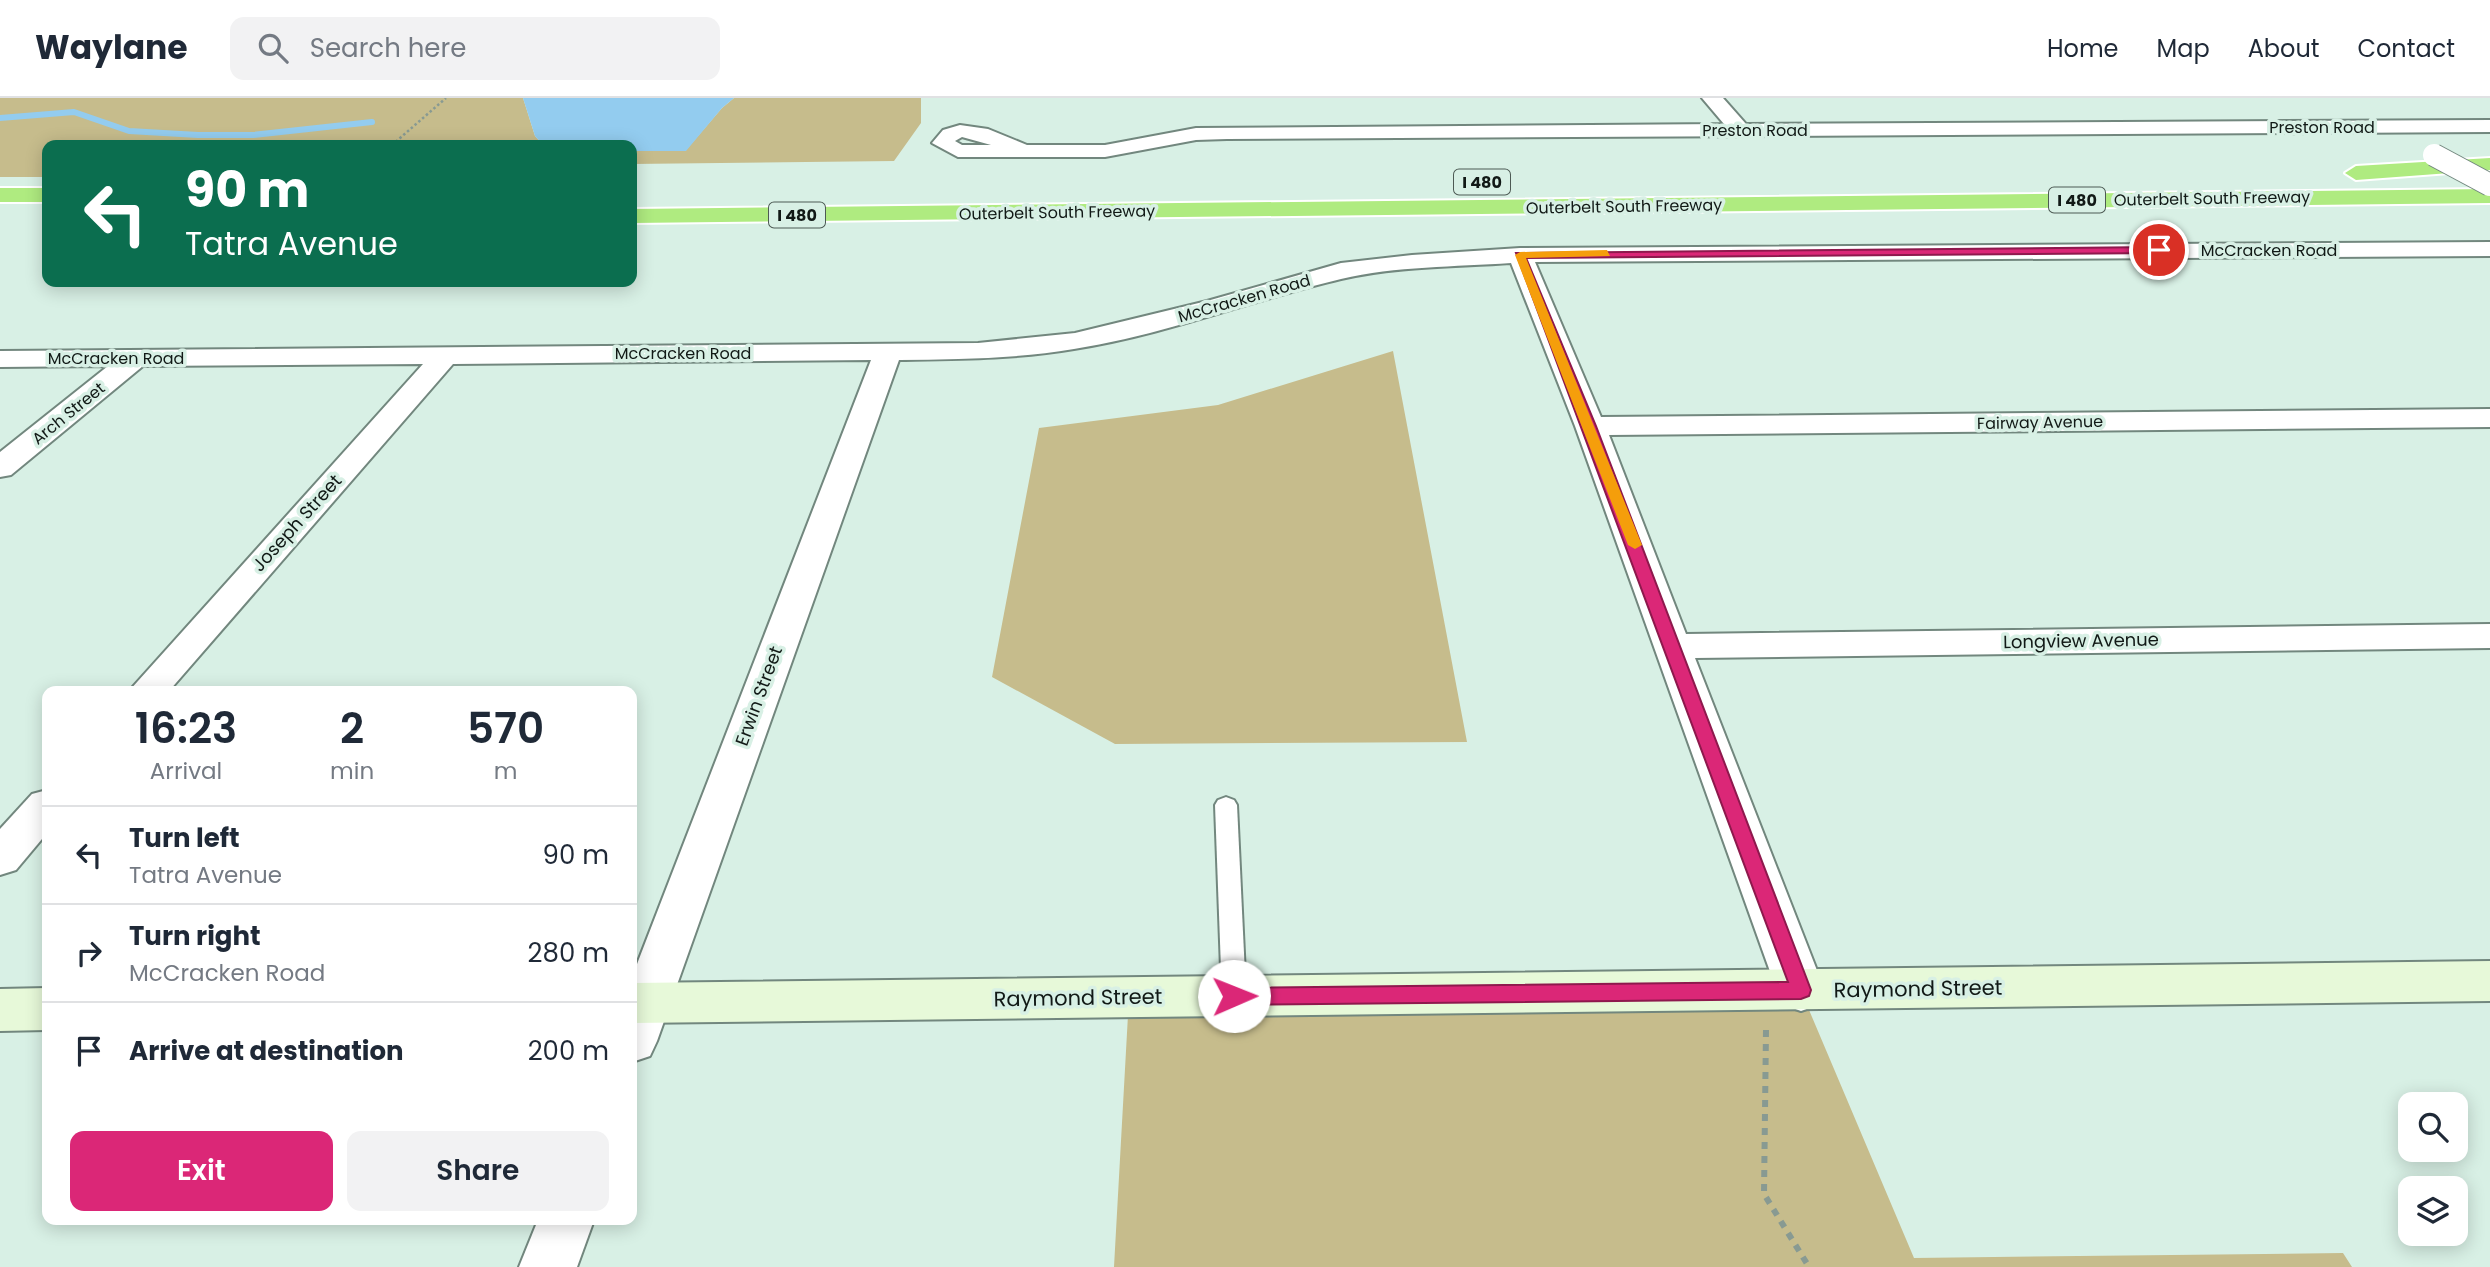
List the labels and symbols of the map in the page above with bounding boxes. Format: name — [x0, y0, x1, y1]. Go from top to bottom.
street label: Preston Road — [2269, 116, 2375, 139]
street label: Preston Road — [1702, 119, 1808, 142]
road number: I 480 — [1454, 170, 1510, 194]
street label: Outerbelt South Freeway — [2114, 185, 2310, 212]
road number: I 480 — [2049, 188, 2105, 212]
street label: Outerbelt South Freeway — [1526, 193, 1722, 220]
street label: Outerbelt South Freeway — [959, 199, 1155, 226]
road number: I 480 — [769, 203, 825, 228]
pin — [2129, 220, 2189, 280]
street label: McCracken Road — [2201, 239, 2337, 262]
street label: McCracken Road — [1175, 269, 1313, 328]
street label: McCracken Road — [615, 342, 751, 365]
street label: McCracken Road — [48, 347, 184, 370]
street label: Arch Street — [27, 377, 110, 450]
street label: Fairway Avenue — [1977, 410, 2103, 435]
street label: Joseph Street — [246, 469, 347, 577]
street label: Longview Avenue — [2003, 627, 2159, 654]
street label: Erwin Street — [729, 643, 788, 749]
position arrow — [1197, 959, 1271, 1033]
street label: Raymond Street — [1833, 973, 2003, 1004]
street label: Raymond Street — [993, 982, 1163, 1013]

